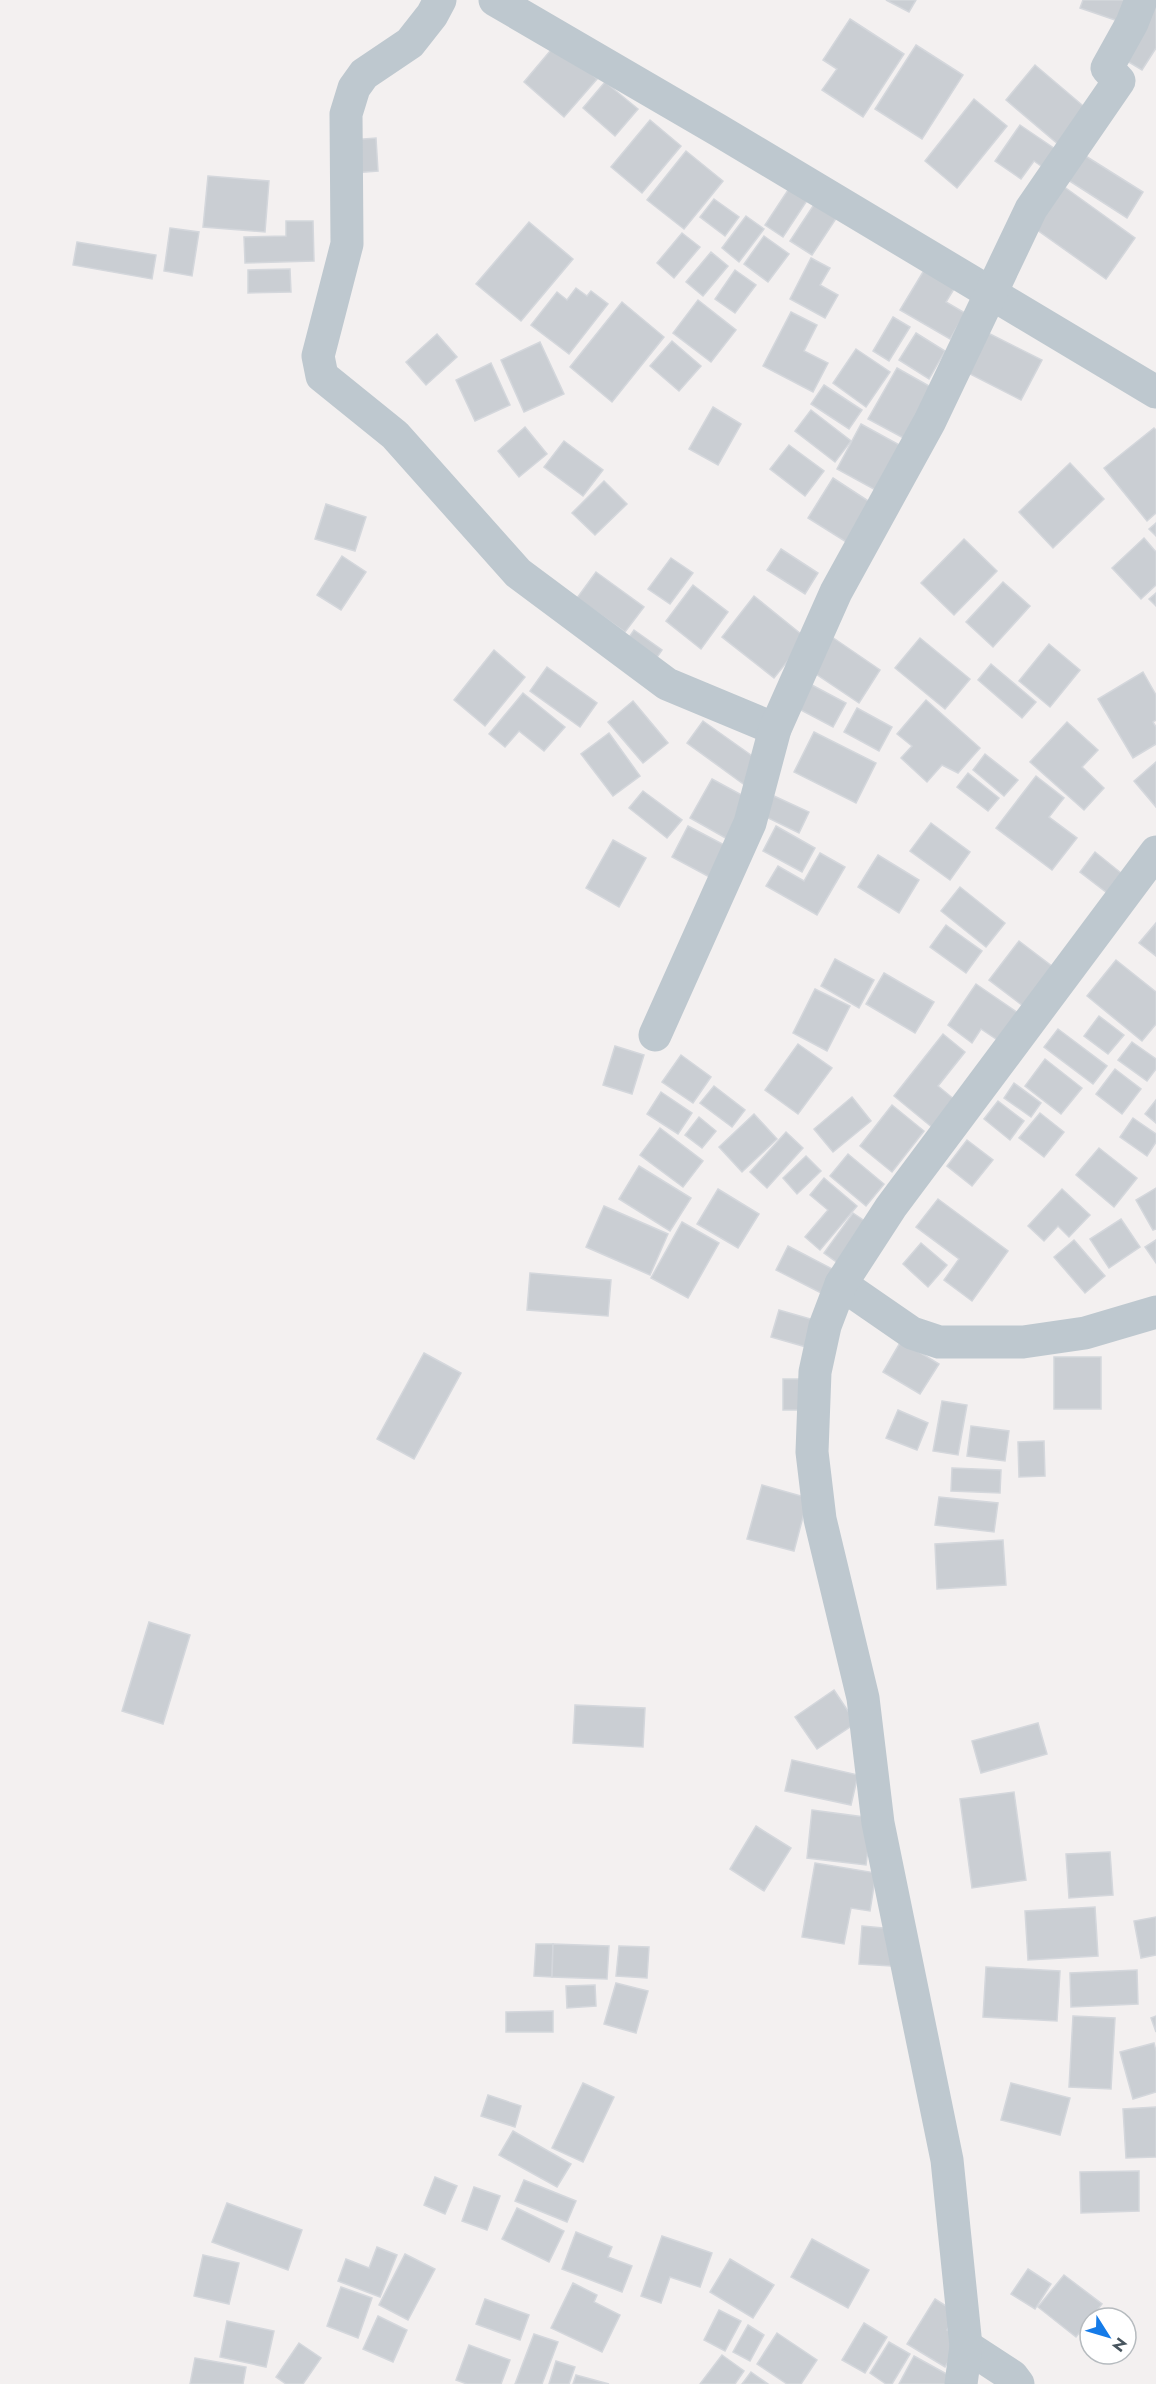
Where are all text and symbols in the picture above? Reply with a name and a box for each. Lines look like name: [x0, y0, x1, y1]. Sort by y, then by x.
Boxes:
north arrow: [1078, 2306, 1138, 2366]
text: N: [1107, 2333, 1133, 2357]

